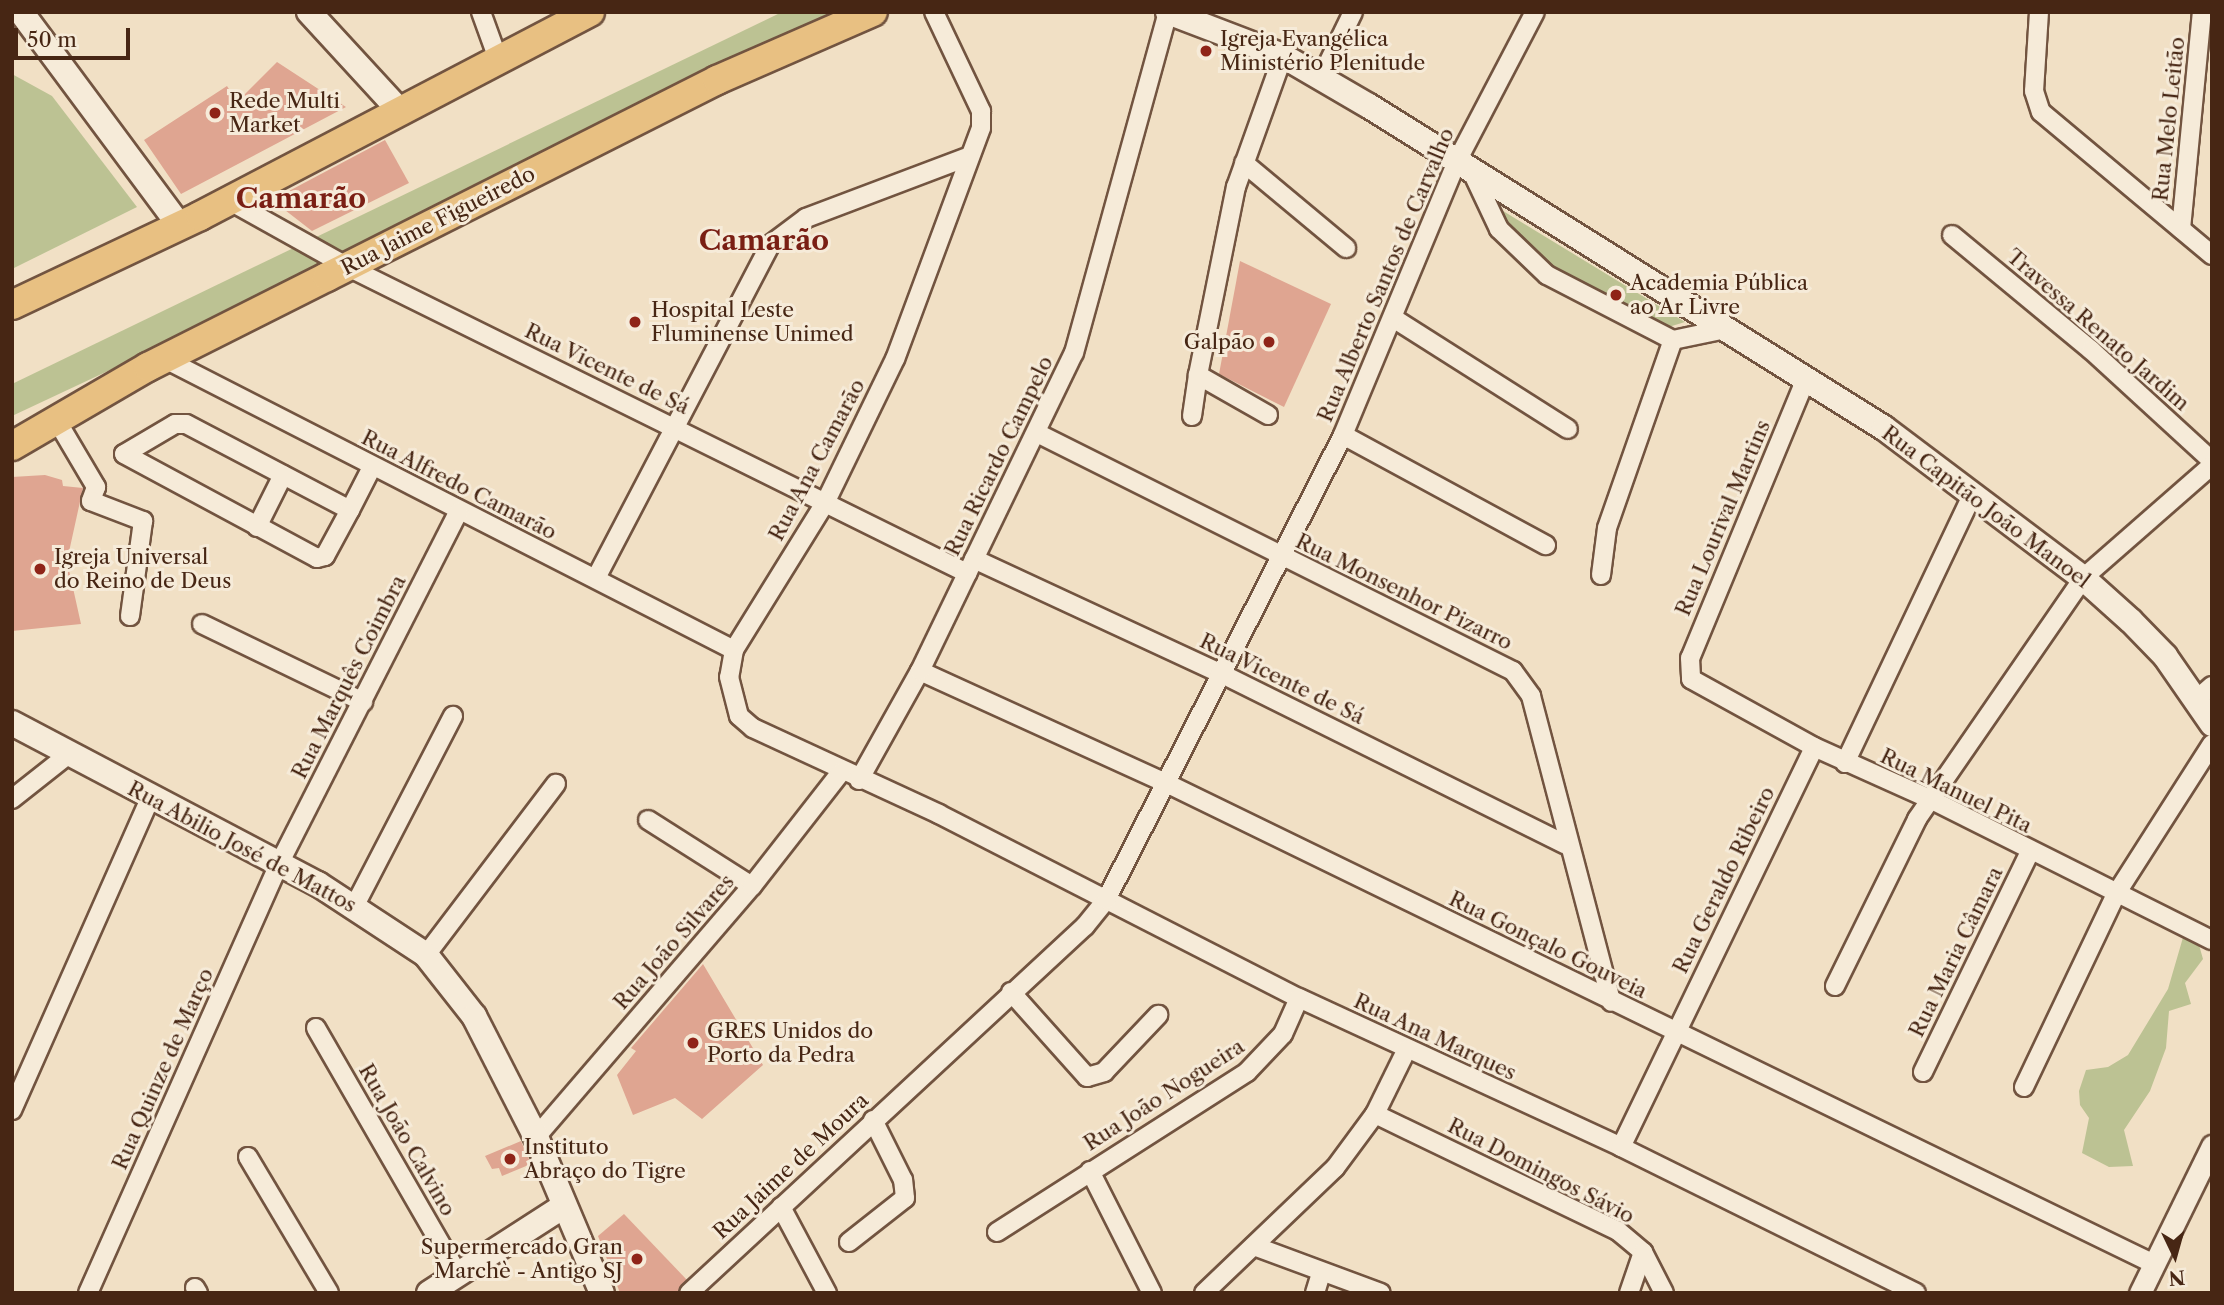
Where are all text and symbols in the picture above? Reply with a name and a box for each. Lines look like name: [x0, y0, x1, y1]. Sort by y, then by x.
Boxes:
scale bar: [18, 14, 133, 58]
place label: Igreja Evangélica Ministério Plenitude: [1220, 26, 1425, 76]
text: 50 m: [27, 27, 77, 52]
street label: Rua Melo Leitão: [2148, 35, 2190, 203]
marker: Igreja Evangélica Ministério Plenitude: [1198, 43, 1214, 59]
place label: Rede Multi Market: [229, 88, 340, 138]
marker: Rede Multi Market: [207, 105, 223, 121]
street label: Rua Alberto Santos de Carvalho: [1312, 124, 1460, 426]
street label: Rua Jaime Figueiredo: [337, 161, 539, 281]
district label: Camarão: [236, 181, 366, 215]
district label: Camarão: [699, 223, 829, 257]
street label: Travessa Renato Jardim: [2001, 244, 2195, 416]
place label: Academia Pública ao Ar Livre: [1630, 270, 1808, 320]
marker: Academia Pública ao Ar Livre: [1608, 287, 1624, 303]
place label: Hospital Leste Fluminense Unimed: [651, 297, 854, 347]
marker: Hospital Leste Fluminense Unimed: [625, 312, 645, 332]
street label: Rua Vicente de Sá: [520, 318, 694, 420]
place label: Galpão: [1184, 329, 1255, 355]
marker: Galpão: [1261, 334, 1277, 350]
street label: Rua Ricardo Campelo: [940, 352, 1058, 560]
street label: Rua Ana Camarão: [763, 374, 871, 546]
street label: Rua Lourival Martins: [1670, 416, 1776, 620]
street label: Rua Capitão João Manoel: [1877, 420, 2095, 594]
street label: Rua Alfredo Camarão: [357, 425, 561, 545]
street label: Rua Monsenhor Pizarro: [1291, 528, 1517, 656]
place label: Igreja Universal do Reino de Deus: [54, 544, 231, 594]
marker: Igreja Universal do Reino de Deus: [32, 561, 48, 577]
street label: Rua Marquês Coimbra: [287, 571, 411, 783]
street label: Rua Vicente de Sá: [1195, 628, 1369, 730]
street label: Rua Manuel Pita: [1876, 743, 2036, 839]
street label: Rua Abilio José de Mattos: [123, 776, 361, 918]
street label: Rua Geraldo Ribeiro: [1668, 782, 1780, 978]
street label: Rua Maria Câmara: [1904, 863, 2008, 1041]
street label: Rua João Silvares: [608, 869, 740, 1015]
street label: Rua Gonçalo Gouveia: [1445, 886, 1651, 1004]
street label: Rua Quinze de Março: [107, 964, 219, 1174]
street label: Rua Ana Marques: [1349, 988, 1521, 1086]
place label: GRES Unidos do Porto da Pedra: [707, 1018, 873, 1068]
street label: Rua João Nogueira: [1079, 1034, 1249, 1156]
marker: GRES Unidos do Porto da Pedra: [685, 1035, 701, 1051]
street label: Rua João Calvino: [353, 1059, 461, 1221]
street label: Rua Jaime de Moura: [708, 1088, 874, 1244]
street label: Rua Domingos Sávio: [1443, 1113, 1639, 1229]
place label: Instituto Abraço do Tigre: [524, 1134, 686, 1184]
marker: Instituto Abraço do Tigre: [502, 1151, 518, 1167]
north arrow: [2140, 1221, 2210, 1291]
place label: Supermercado Gran Marchè - Antigo SJ: [421, 1234, 623, 1284]
marker: Supermercado Gran Marchè - Antigo SJ: [629, 1251, 645, 1267]
text: N: [2168, 1265, 2186, 1290]

